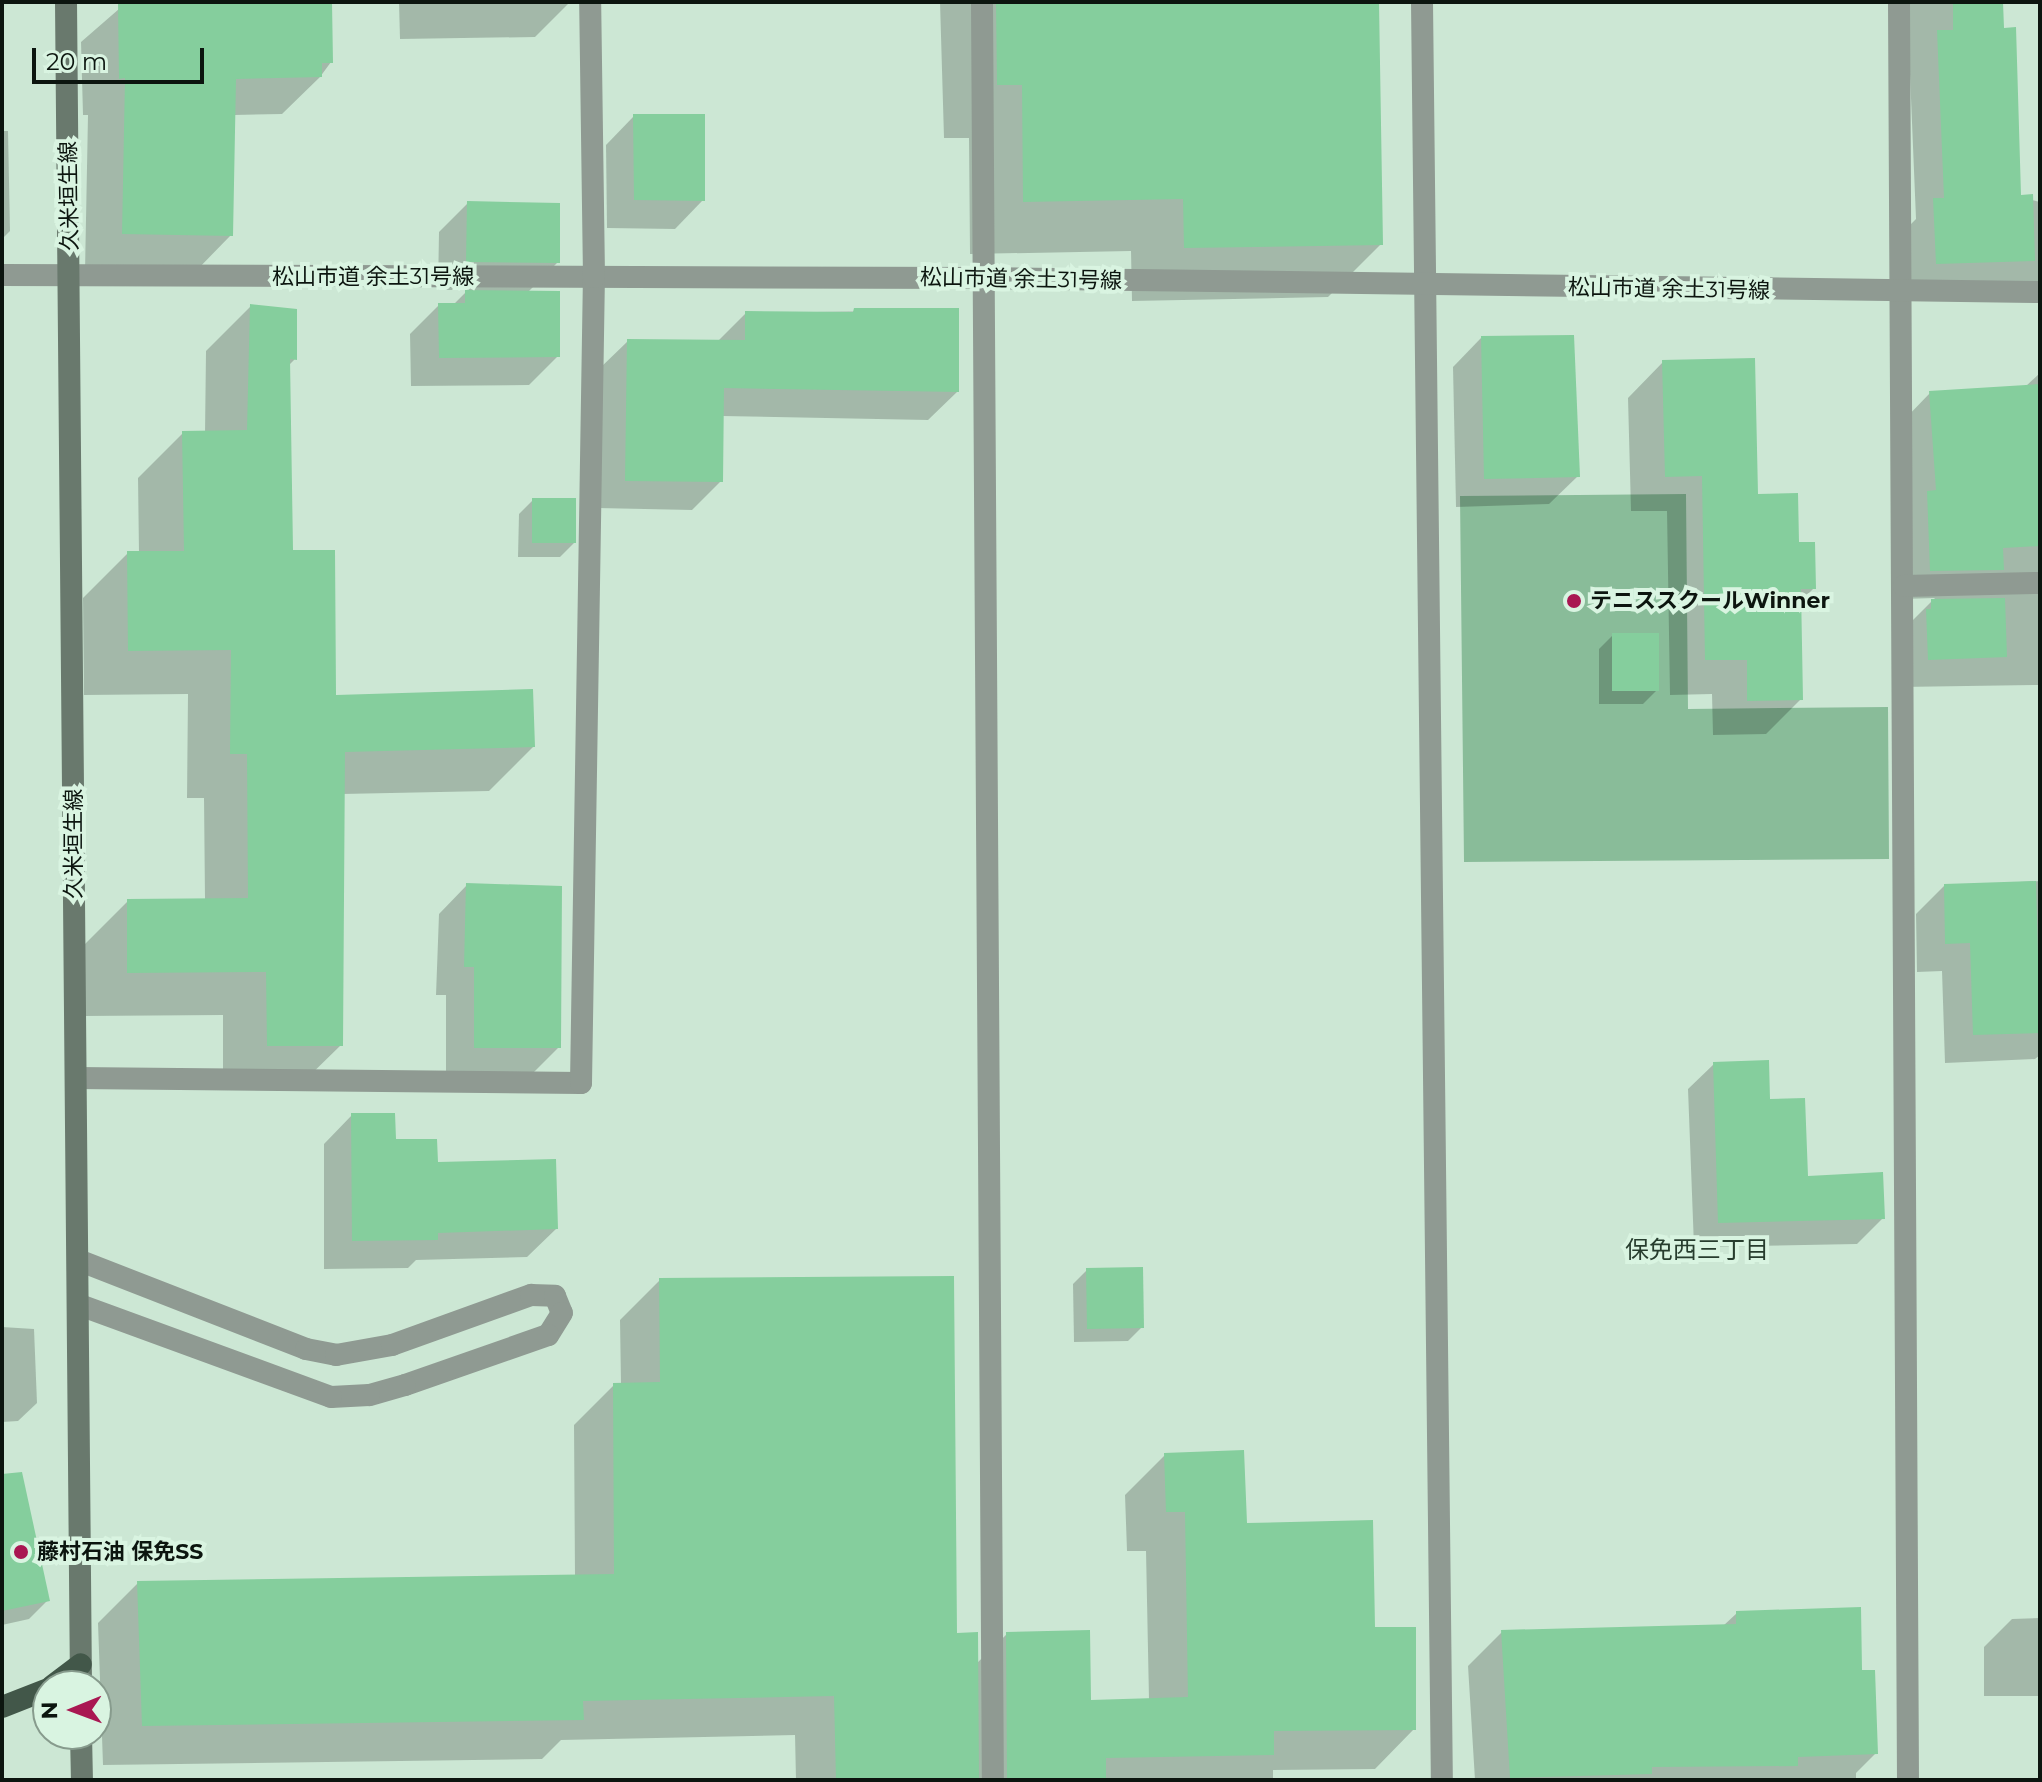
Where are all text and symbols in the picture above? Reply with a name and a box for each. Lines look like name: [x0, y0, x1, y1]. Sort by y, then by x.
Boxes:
scale bar: [36, 32, 208, 82]
text: 20 m: [46, 47, 107, 76]
street label: 久米垣生線: [55, 141, 83, 251]
street label: 松山市道 余土31号線: [272, 264, 474, 290]
street label: 松山市道 余土31号線: [920, 264, 1122, 294]
street label: 松山市道 余土31号線: [1568, 274, 1770, 304]
place label: テニススクールWinner: [1590, 588, 1830, 614]
marker: テニススクールWinner: [1565, 592, 1583, 610]
street label: 久米垣生線: [61, 789, 87, 899]
district label: 保免西三丁目: [1625, 1236, 1769, 1264]
place label: 藤村石油 保免SS: [37, 1539, 203, 1565]
marker: 藤村石油 保免SS: [12, 1543, 30, 1561]
north arrow: [32, 1670, 112, 1750]
text: N: [36, 1701, 63, 1720]

